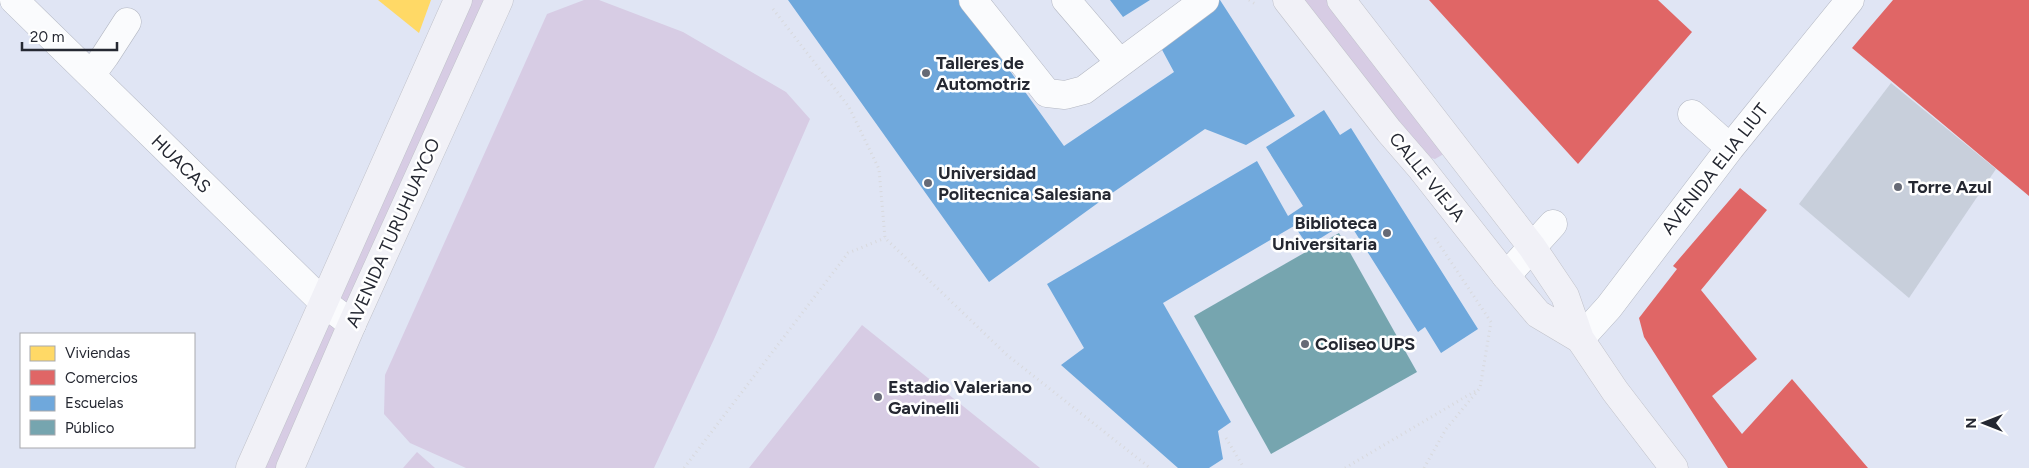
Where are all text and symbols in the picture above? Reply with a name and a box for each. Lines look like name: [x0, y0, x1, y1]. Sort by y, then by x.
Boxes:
scale bar: [22, 20, 118, 52]
text: 20 m: [30, 28, 64, 46]
place label: Talleres de Automotriz: [936, 52, 1031, 95]
marker: Talleres de Automotriz: [920, 67, 932, 79]
street label: AVENIDA ELIA LIUT: [1657, 99, 1773, 239]
street label: CALLE VIEJA: [1384, 128, 1470, 226]
street label: HUACAS: [147, 130, 215, 198]
street label: AVENIDA TURUHUAYCO: [341, 135, 445, 331]
place label: Universidad Politecnica Salesiana: [938, 162, 1111, 205]
place label: Torre Azul: [1908, 176, 1992, 198]
marker: Universidad Politecnica Salesiana: [922, 177, 934, 189]
marker: Torre Azul: [1892, 181, 1904, 193]
place label: Biblioteca Universitaria: [1272, 212, 1377, 255]
marker: Biblioteca Universitaria: [1381, 227, 1393, 239]
legend: [20, 333, 195, 448]
place label: Coliseo UPS: [1315, 333, 1415, 355]
marker: Coliseo UPS: [1299, 338, 1311, 350]
text: Viviendas: [65, 344, 130, 362]
text: Comercios: [65, 369, 138, 387]
place label: Estadio Valeriano Gavinelli: [888, 376, 1032, 419]
marker: Estadio Valeriano Gavinelli: [872, 391, 884, 403]
text: Escuelas: [65, 394, 124, 412]
north arrow: [1959, 398, 2009, 448]
text: N: [1963, 418, 1980, 428]
text: Público: [65, 419, 115, 437]

